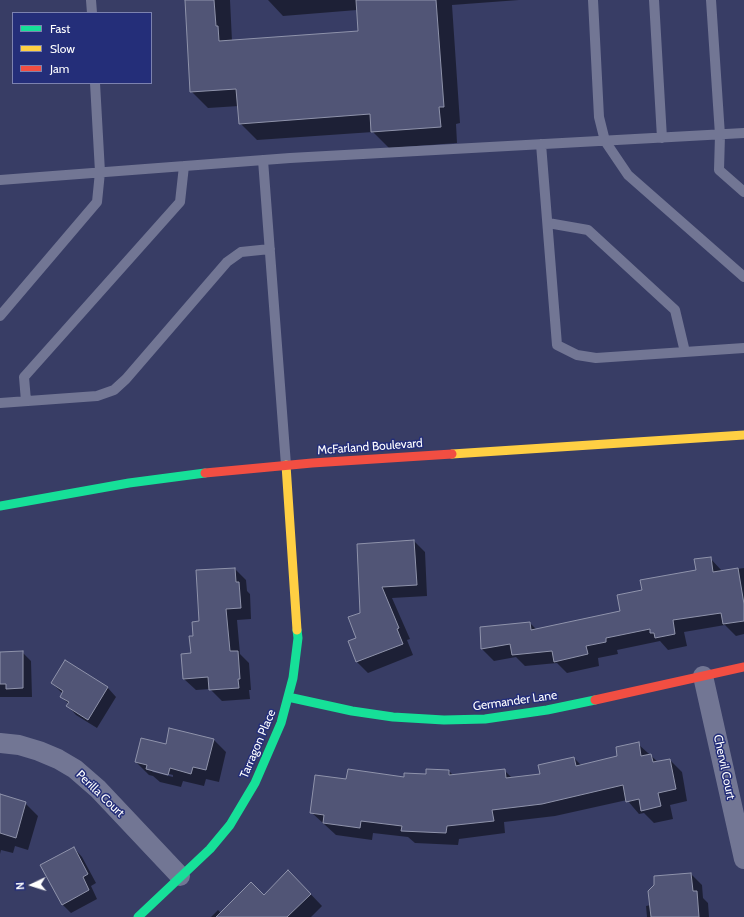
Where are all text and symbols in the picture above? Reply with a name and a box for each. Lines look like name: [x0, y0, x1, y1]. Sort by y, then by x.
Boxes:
legend: [12, 12, 152, 84]
text: Fast: [50, 21, 70, 36]
text: Slow: [50, 41, 75, 56]
text: Jam: [50, 61, 69, 76]
street label: McFarland Boulevard: [317, 436, 423, 458]
street label: Germander Lane: [472, 688, 558, 714]
street label: Tarragon Place: [237, 707, 279, 781]
street label: Chervil Court: [710, 733, 738, 801]
street label: Perilla Court: [73, 768, 127, 820]
north arrow: [12, 865, 52, 905]
text: N: [13, 881, 27, 890]

